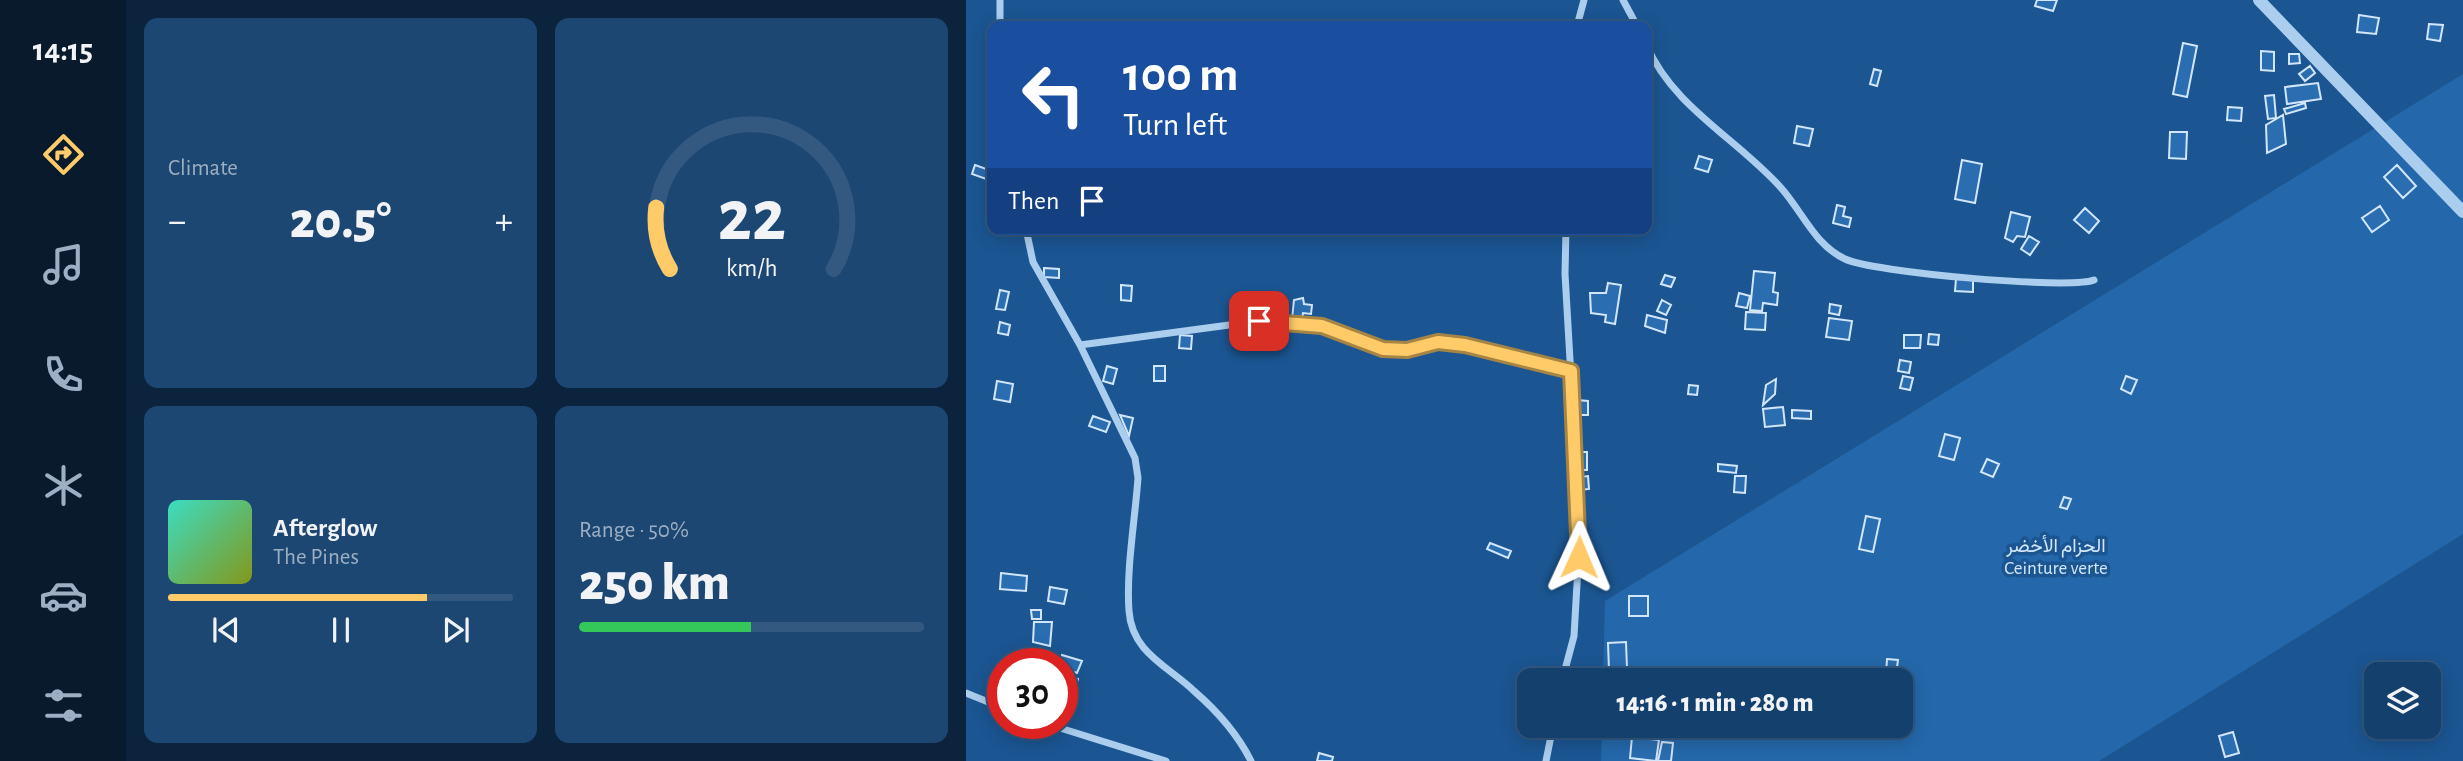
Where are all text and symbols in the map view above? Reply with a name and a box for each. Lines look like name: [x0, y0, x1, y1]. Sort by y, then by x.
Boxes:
text: 14:15: [33, 34, 93, 66]
icon: left: [1008, 49, 1099, 140]
text: 100 m: [1123, 51, 1239, 100]
text: Turn left: [1123, 109, 1227, 141]
icon: directions: [39, 130, 88, 179]
text: Climate: [168, 157, 238, 180]
text: 22: [717, 181, 786, 254]
icon: arrive: [1073, 182, 1111, 220]
text: Then: [1008, 188, 1059, 214]
text: 20.5°: [290, 195, 391, 247]
text: −: [168, 203, 186, 241]
text: +: [495, 203, 513, 241]
icon: music: [39, 240, 88, 289]
text: km/h: [726, 256, 777, 281]
pin: [1229, 291, 1289, 351]
icon: arrive: [1240, 302, 1278, 340]
icon: phone: [39, 350, 88, 399]
icon: climate: [39, 461, 88, 510]
text: Afterglow: [273, 515, 377, 541]
text: Range · 50%: [579, 519, 689, 542]
position arrow: [1542, 520, 1616, 594]
park label: الحزام الأخضر Ceinture verte: [2004, 535, 2108, 578]
text: The Pines: [273, 546, 359, 569]
text: 250 km: [579, 557, 730, 609]
icon: car: [39, 571, 88, 620]
icon: previous: [207, 611, 245, 649]
icon: pause: [322, 611, 360, 649]
icon: next: [437, 611, 475, 649]
speed limit sign: 30: [987, 648, 1078, 739]
map controls: [2364, 662, 2441, 739]
button: layers: [2364, 662, 2441, 739]
icon: filters: [39, 681, 88, 730]
text: 14:16 · 1 min · 280 m: [1616, 690, 1814, 716]

